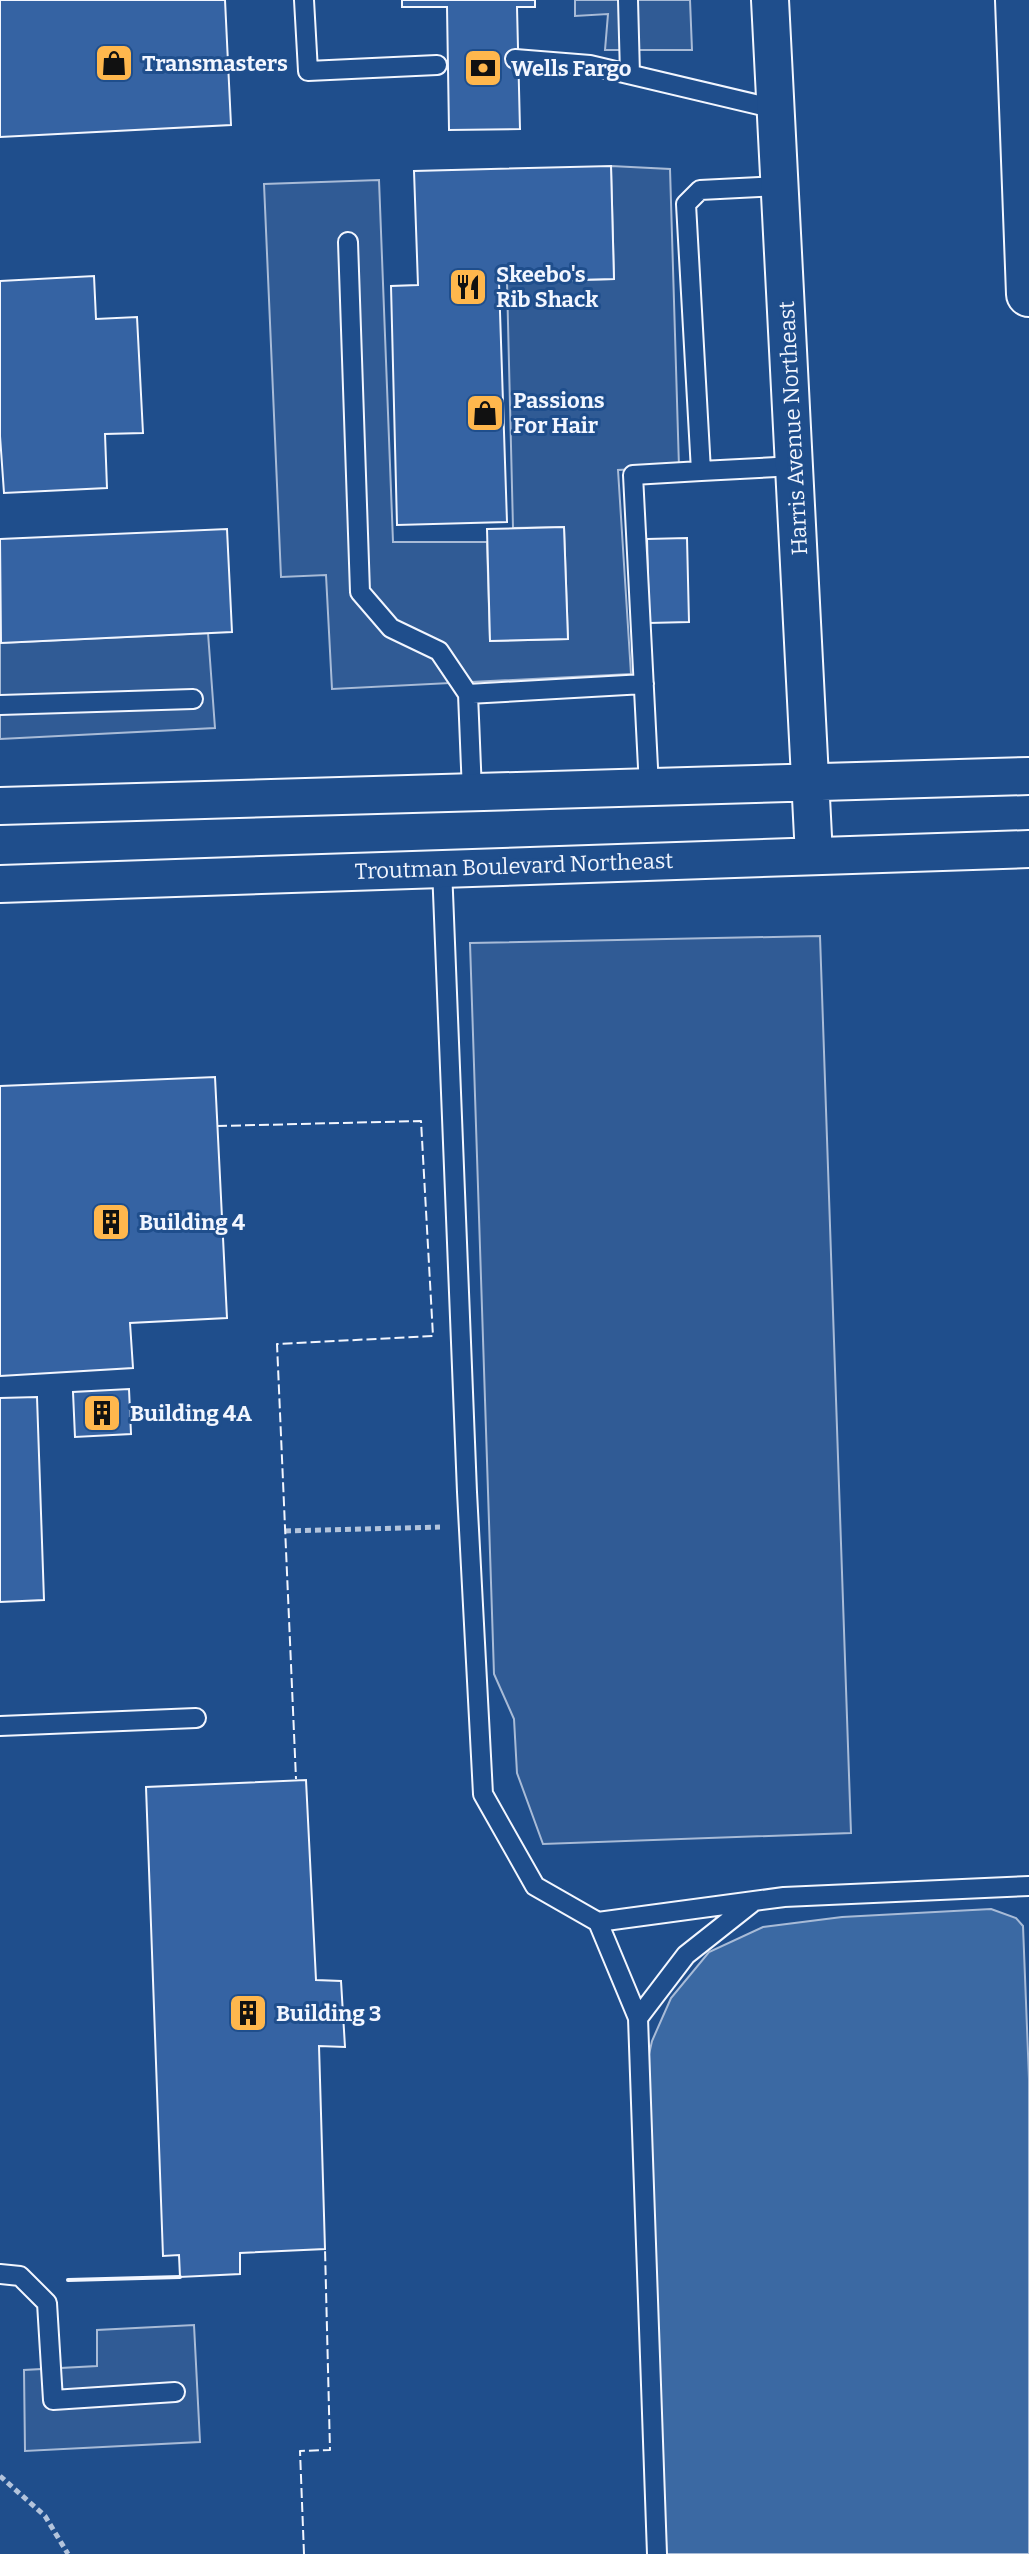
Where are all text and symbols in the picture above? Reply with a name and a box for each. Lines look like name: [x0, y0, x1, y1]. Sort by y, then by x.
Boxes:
shop icon: Transmasters: [93, 42, 135, 84]
bank icon: Wells Fargo: [462, 47, 504, 89]
place label: Transmasters: [142, 50, 288, 77]
place label: Wells Fargo: [511, 55, 632, 82]
place label: Skeebo's Rib Shack: [496, 261, 598, 313]
restaurant icon: Skeebo's Rib Shack: [447, 266, 489, 308]
street label: Harris Avenue Northeast: [773, 300, 813, 556]
place label: Passions For Hair: [513, 387, 605, 439]
shop icon: Passions For Hair: [464, 392, 506, 434]
street label: Troutman Boulevard Northeast: [354, 847, 674, 885]
building icon: Building 4: [90, 1201, 132, 1243]
place label: Building 4: [139, 1209, 246, 1236]
building icon: Building 4A: [81, 1392, 123, 1434]
place label: Building 4A: [130, 1400, 252, 1427]
building icon: Building 3: [227, 1992, 269, 2034]
place label: Building 3: [276, 2000, 381, 2027]

